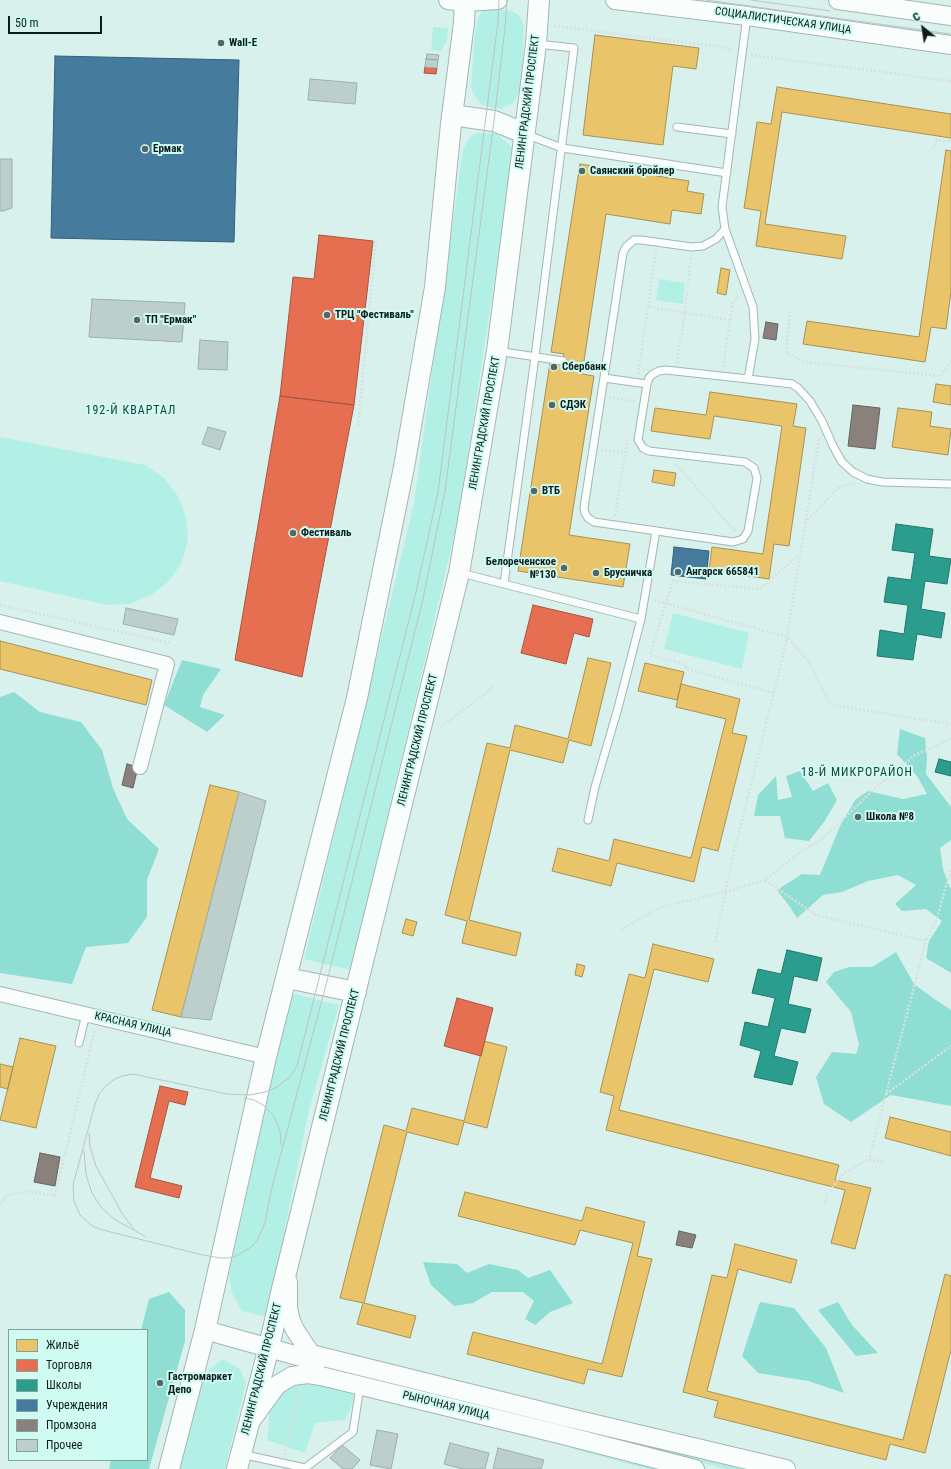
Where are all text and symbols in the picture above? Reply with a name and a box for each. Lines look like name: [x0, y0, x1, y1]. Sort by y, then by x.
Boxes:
street label: СОЦИАЛИСТИЧЕСКАЯ УЛИЦА: [714, 5, 852, 37]
scale bar: [10, 8, 104, 34]
north arrow: [903, 8, 943, 48]
text: С: [911, 10, 923, 24]
text: 50 m: [15, 16, 39, 30]
street label: ЛЕНИНГРАДСКИЙ ПРОСПЕКТ: [513, 34, 543, 170]
place label: Wall-E: [229, 36, 257, 50]
marker: Wall-E: [216, 38, 226, 48]
place label: Ермак: [153, 142, 182, 156]
marker: Ермак: [140, 144, 150, 154]
place label: Саянский бройлер: [590, 164, 675, 178]
marker: Саянский бройлер: [577, 166, 587, 176]
place label: ТРЦ "Фестиваль": [335, 308, 414, 322]
marker: ТРЦ "Фестиваль": [322, 310, 332, 320]
place label: ТП "Ермак": [145, 313, 196, 327]
marker: ТП "Ермак": [132, 315, 142, 325]
street label: ЛЕНИНГРАДСКИЙ ПРОСПЕКТ: [467, 355, 503, 491]
place label: Сбербанк: [562, 360, 606, 374]
marker: Сбербанк: [549, 362, 559, 372]
place label: СДЭК: [560, 398, 586, 412]
marker: СДЭК: [547, 400, 557, 410]
district label: 192-Й КВАРТАЛ: [86, 404, 176, 418]
place label: ВТБ: [542, 484, 560, 498]
marker: ВТБ: [529, 486, 539, 496]
place label: Фестиваль: [301, 526, 351, 540]
marker: Фестиваль: [288, 528, 298, 538]
place label: Белореченское №130: [486, 555, 556, 581]
marker: Белореченское №130: [559, 563, 569, 573]
place label: Ангарск 665841: [686, 565, 759, 579]
place label: Брусничка: [604, 566, 652, 580]
marker: Ангарск 665841: [673, 567, 683, 577]
marker: Брусничка: [591, 568, 601, 578]
street label: ЛЕНИНГРАДСКИЙ ПРОСПЕКТ: [395, 673, 441, 807]
district label: 18-Й МИКРОРАЙОН: [801, 766, 913, 780]
place label: Школа №8: [866, 810, 914, 824]
marker: Школа №8: [853, 812, 863, 822]
street label: ЛЕНИНГРАДСКИЙ ПРОСПЕКТ: [317, 988, 363, 1122]
street label: КРАСНАЯ УЛИЦА: [93, 1010, 173, 1040]
street label: ЛЕНИНГРАДСКИЙ ПРОСПЕКТ: [239, 1302, 285, 1436]
legend: [8, 1329, 148, 1461]
text: Жильё: [46, 1338, 79, 1352]
text: Торговля: [46, 1358, 92, 1372]
place label: Гастромаркет Депо: [168, 1370, 232, 1396]
text: Школы: [46, 1378, 82, 1392]
marker: Гастромаркет Депо: [155, 1378, 165, 1388]
street label: РЫНОЧНАЯ УЛИЦА: [401, 1389, 491, 1423]
text: Учреждения: [46, 1398, 108, 1412]
text: Промзона: [46, 1418, 96, 1432]
text: Прочее: [46, 1438, 82, 1452]

